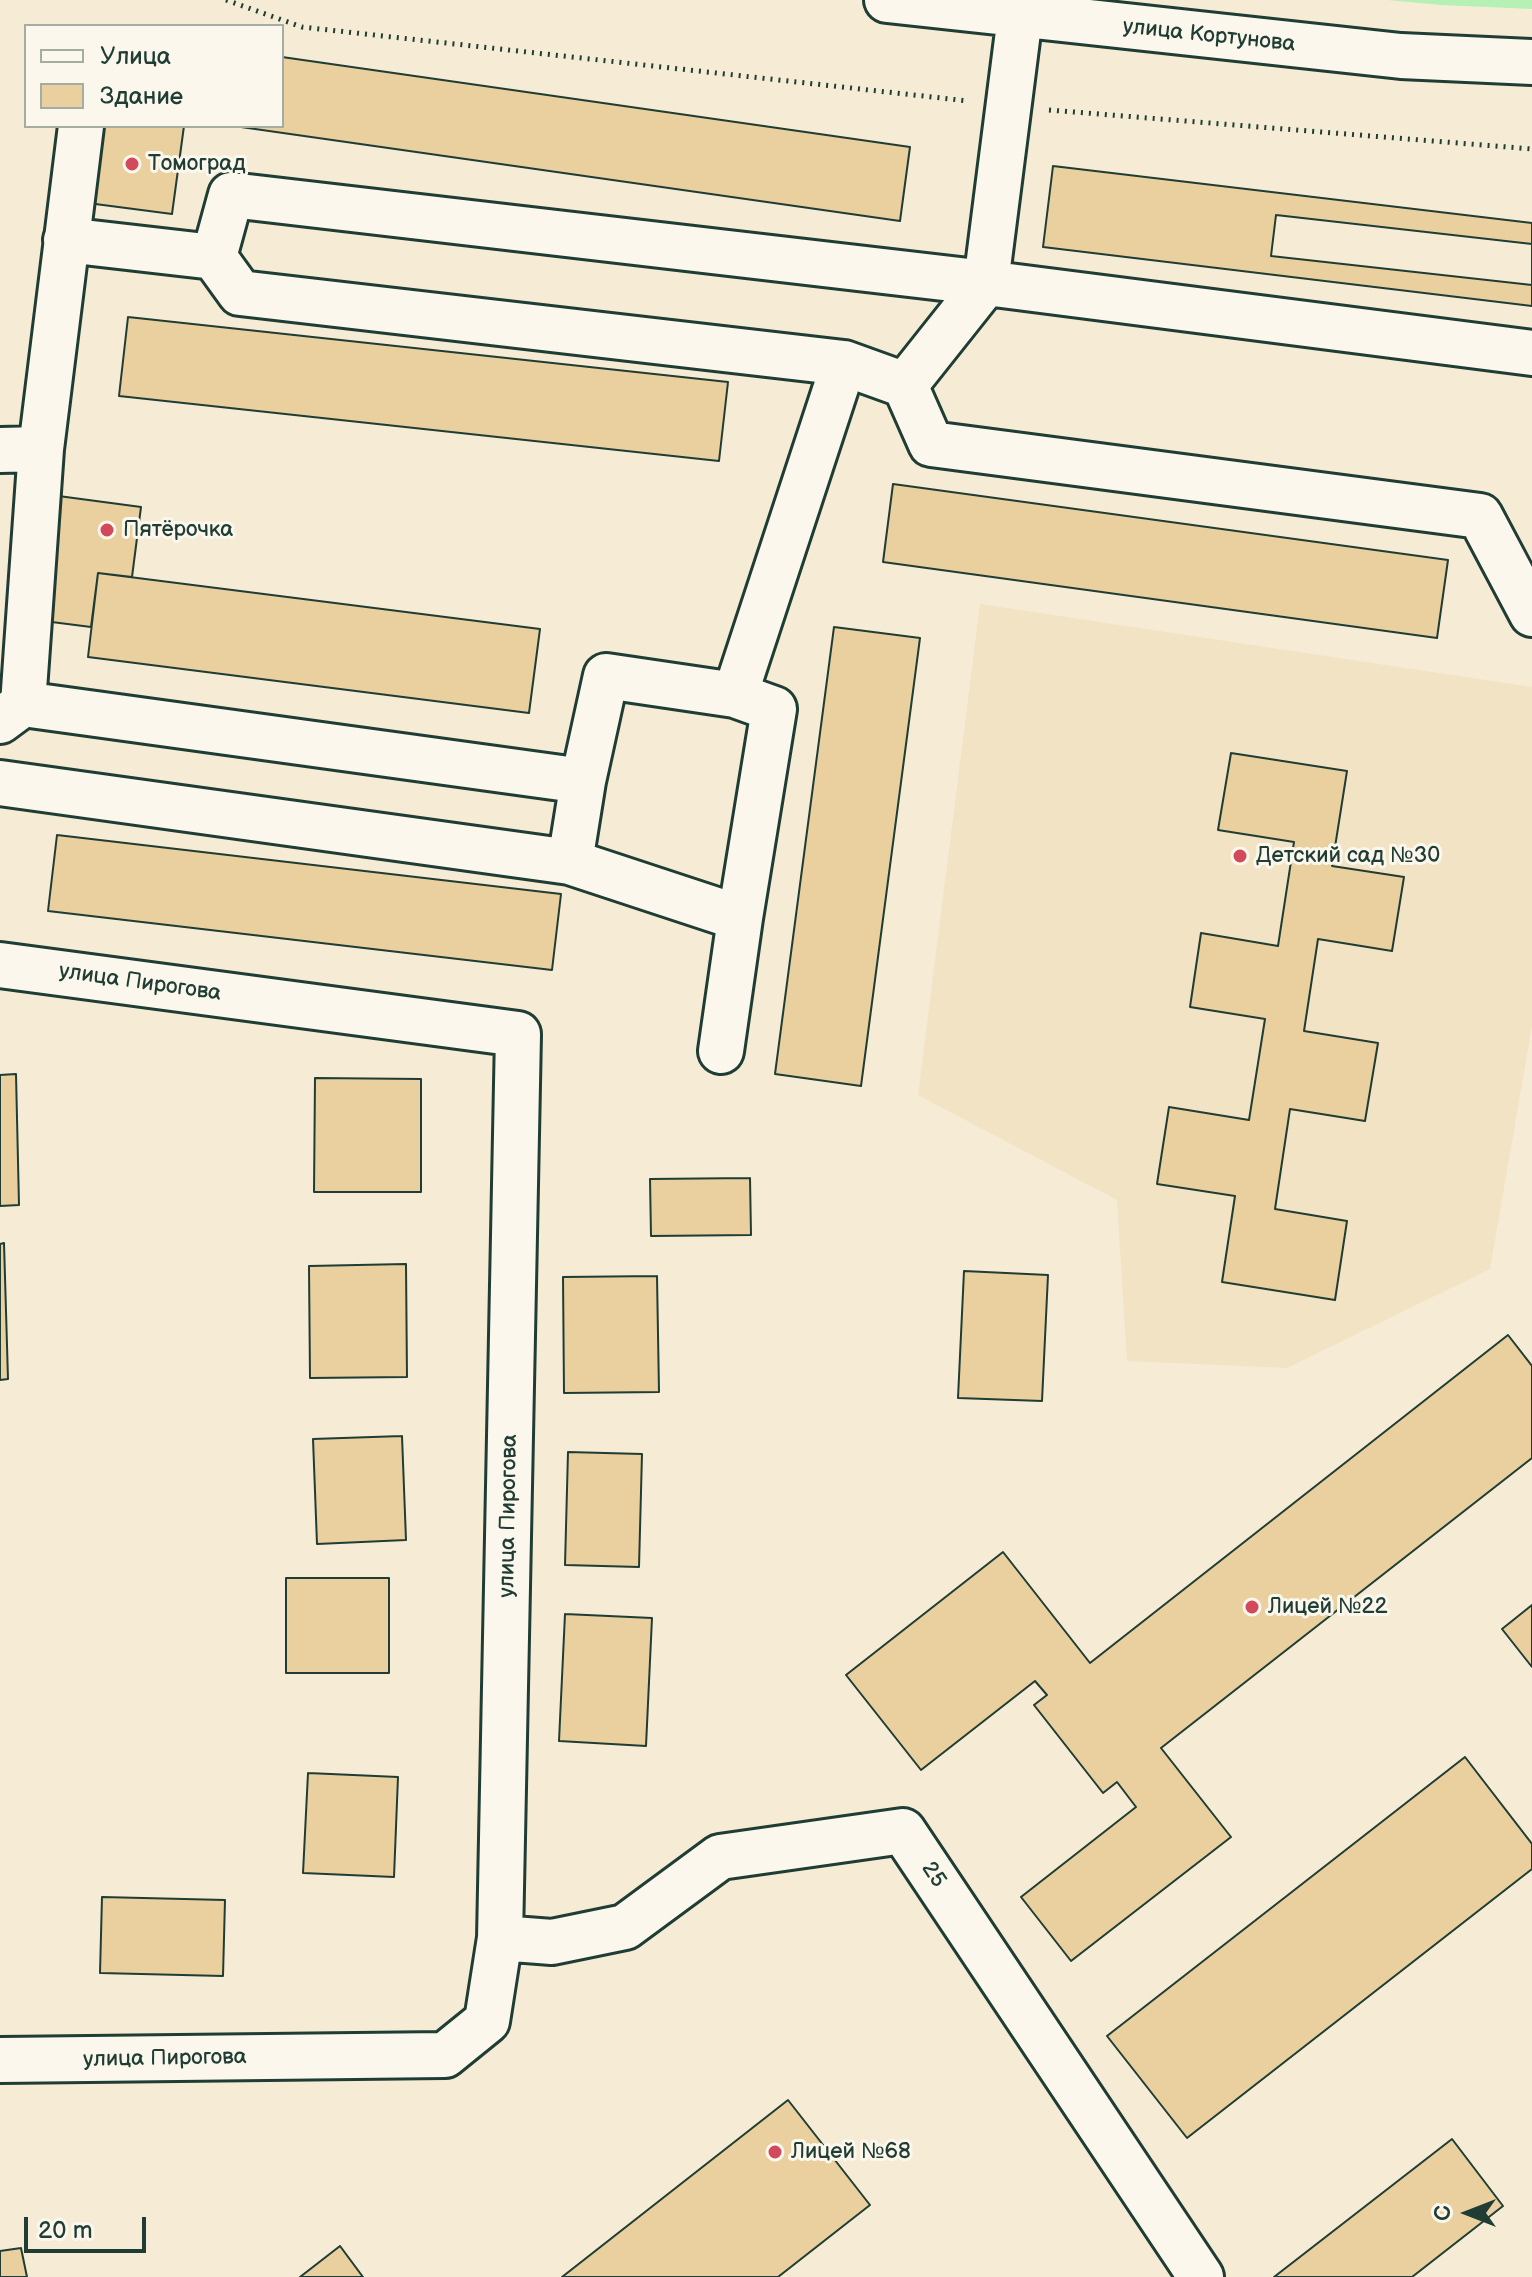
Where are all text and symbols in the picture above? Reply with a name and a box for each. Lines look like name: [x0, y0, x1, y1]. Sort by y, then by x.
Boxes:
street label: улица Кортунова: [1121, 14, 1297, 58]
legend: [24, 24, 284, 128]
text: Улица: [100, 42, 171, 71]
text: Здание: [100, 82, 183, 111]
place label: Томоград: [148, 151, 246, 177]
marker: Томоград: [123, 155, 141, 173]
place label: Пятёрочка: [123, 517, 233, 543]
marker: Пятёрочка: [98, 521, 116, 539]
place label: Детский сад №30: [1256, 843, 1440, 869]
marker: Детский сад №30: [1231, 847, 1249, 865]
street label: улица Пирогова: [57, 959, 223, 1007]
street label: улица Пирогова: [494, 1434, 524, 1598]
place label: Лицей №22: [1268, 1594, 1388, 1620]
marker: Лицей №22: [1243, 1598, 1261, 1616]
street label: 25: [915, 1857, 951, 1893]
street label: улица Пирогова: [83, 2044, 247, 2074]
place label: Лицей №68: [791, 2139, 911, 2165]
marker: Лицей №68: [766, 2143, 784, 2161]
north arrow: [1428, 2173, 1508, 2253]
scale bar: [28, 2201, 150, 2251]
text: С: [1430, 2205, 1457, 2221]
text: 20 m: [38, 2216, 93, 2245]

